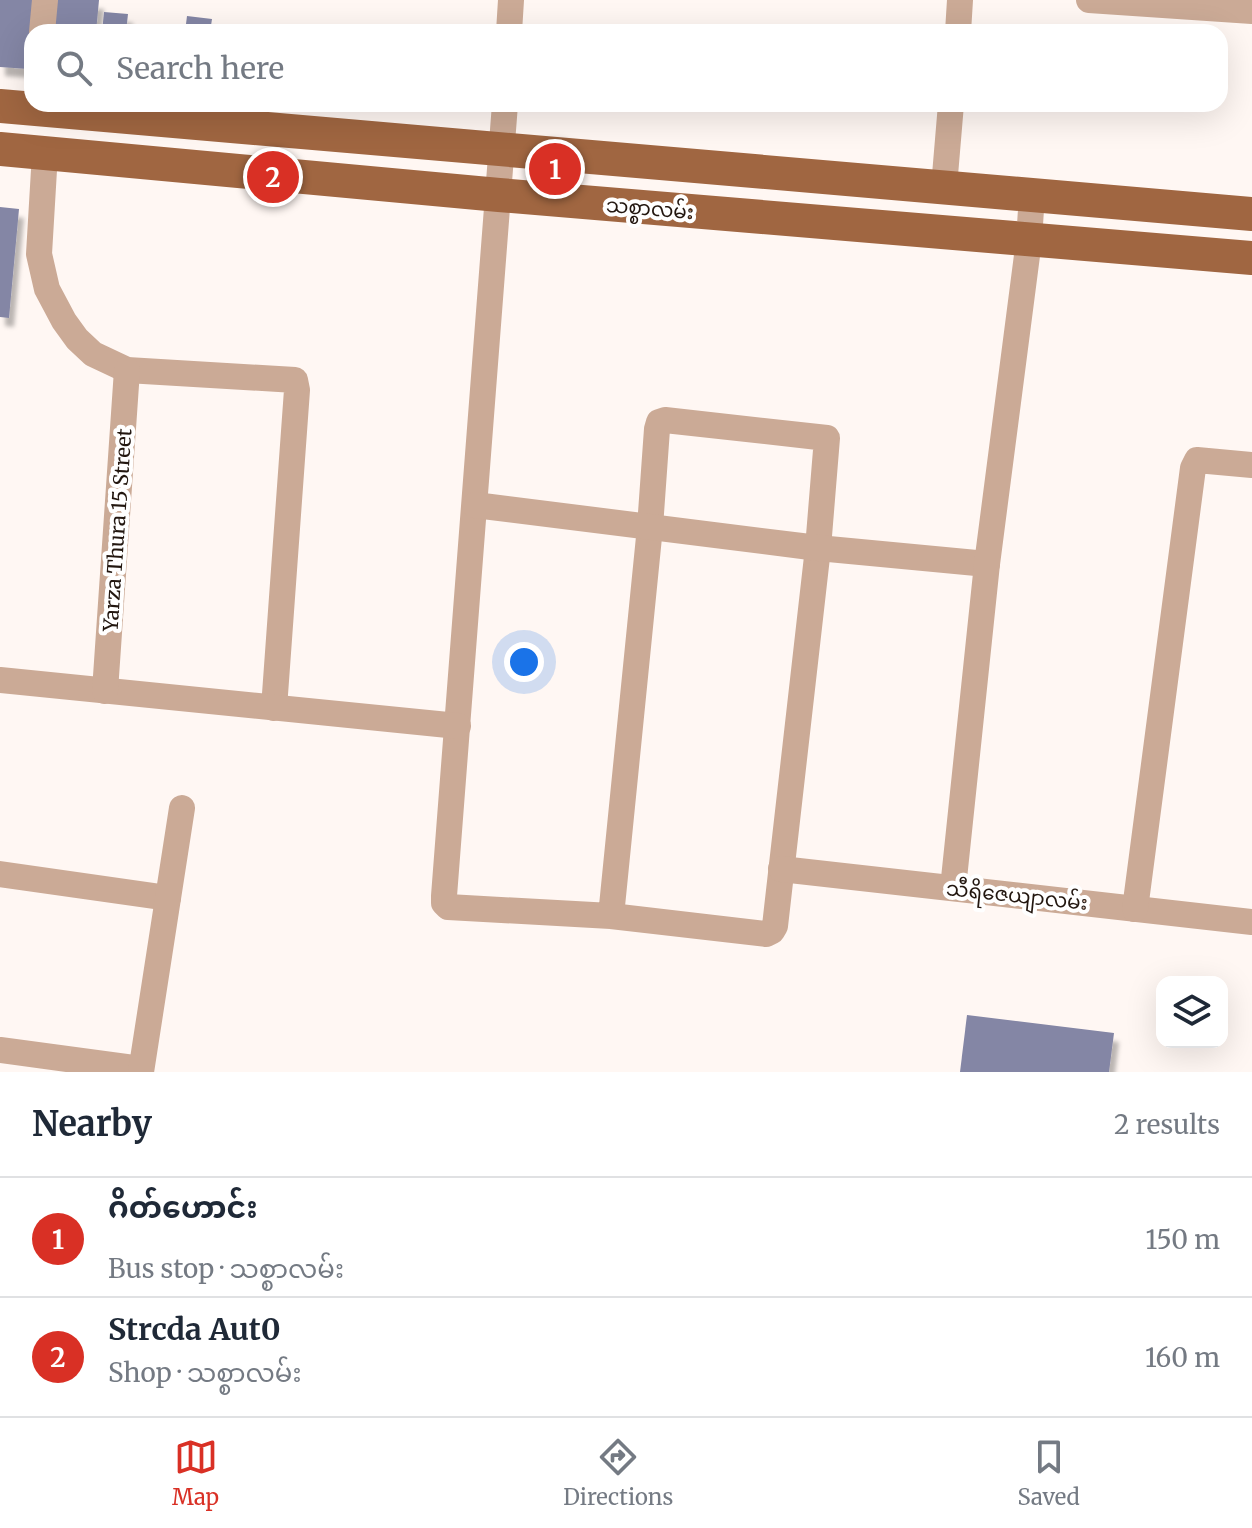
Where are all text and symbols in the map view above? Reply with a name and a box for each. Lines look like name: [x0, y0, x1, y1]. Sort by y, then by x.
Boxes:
search box: [24, 24, 1228, 112]
icon: search: [52, 46, 96, 90]
text: Search here: [116, 49, 284, 87]
pin: 1: [529, 139, 581, 199]
pin: 2: [247, 147, 299, 207]
street label: သစ္စာလမ်း: [605, 191, 695, 229]
street label: Yarza Thura 15 Street: [97, 427, 137, 633]
your location: [504, 642, 544, 682]
street label: သီရိဇေယျာလမ်း: [945, 874, 1089, 919]
map controls: [1156, 976, 1228, 1048]
button: layers: [1156, 976, 1228, 1048]
text: Nearby: [32, 1103, 152, 1145]
text: 2 results: [1114, 1108, 1220, 1141]
text: ဂိတ်ဟောင်း: [108, 1188, 258, 1226]
text: 1: [52, 1223, 64, 1256]
text: 150 m: [1146, 1223, 1220, 1256]
text: Bus stop · သစ္စာလမ်း: [108, 1252, 344, 1285]
text: Strcda Aut0: [108, 1310, 281, 1348]
text: 2: [50, 1341, 66, 1374]
text: 160 m: [1145, 1341, 1220, 1374]
text: Shop · သစ္စာလမ်း: [108, 1356, 301, 1389]
tab: Map: [172, 1435, 219, 1511]
tab: Directions: [563, 1435, 673, 1511]
tab: Saved: [1018, 1435, 1080, 1511]

